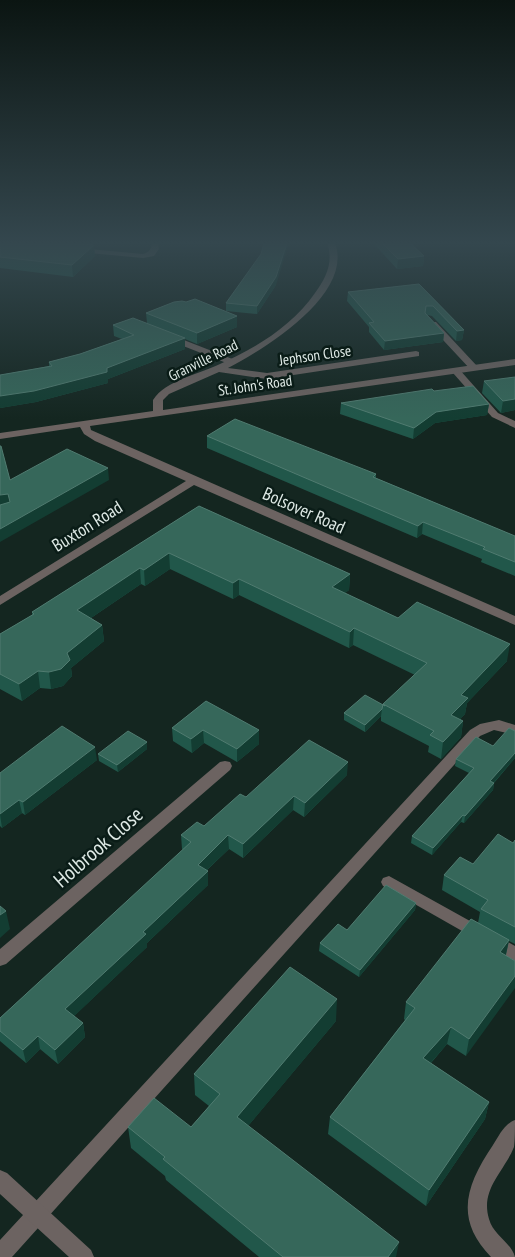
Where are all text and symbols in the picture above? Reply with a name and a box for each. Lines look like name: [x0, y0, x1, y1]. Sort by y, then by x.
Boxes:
street label: Granville Road: [165, 335, 241, 385]
street label: Jephson Close: [277, 341, 352, 370]
street label: St. John's Road: [217, 370, 293, 400]
street label: Bolsover Road: [259, 482, 349, 538]
street label: Buxton Road: [48, 495, 126, 557]
street label: Holbrook Close: [48, 801, 148, 893]

